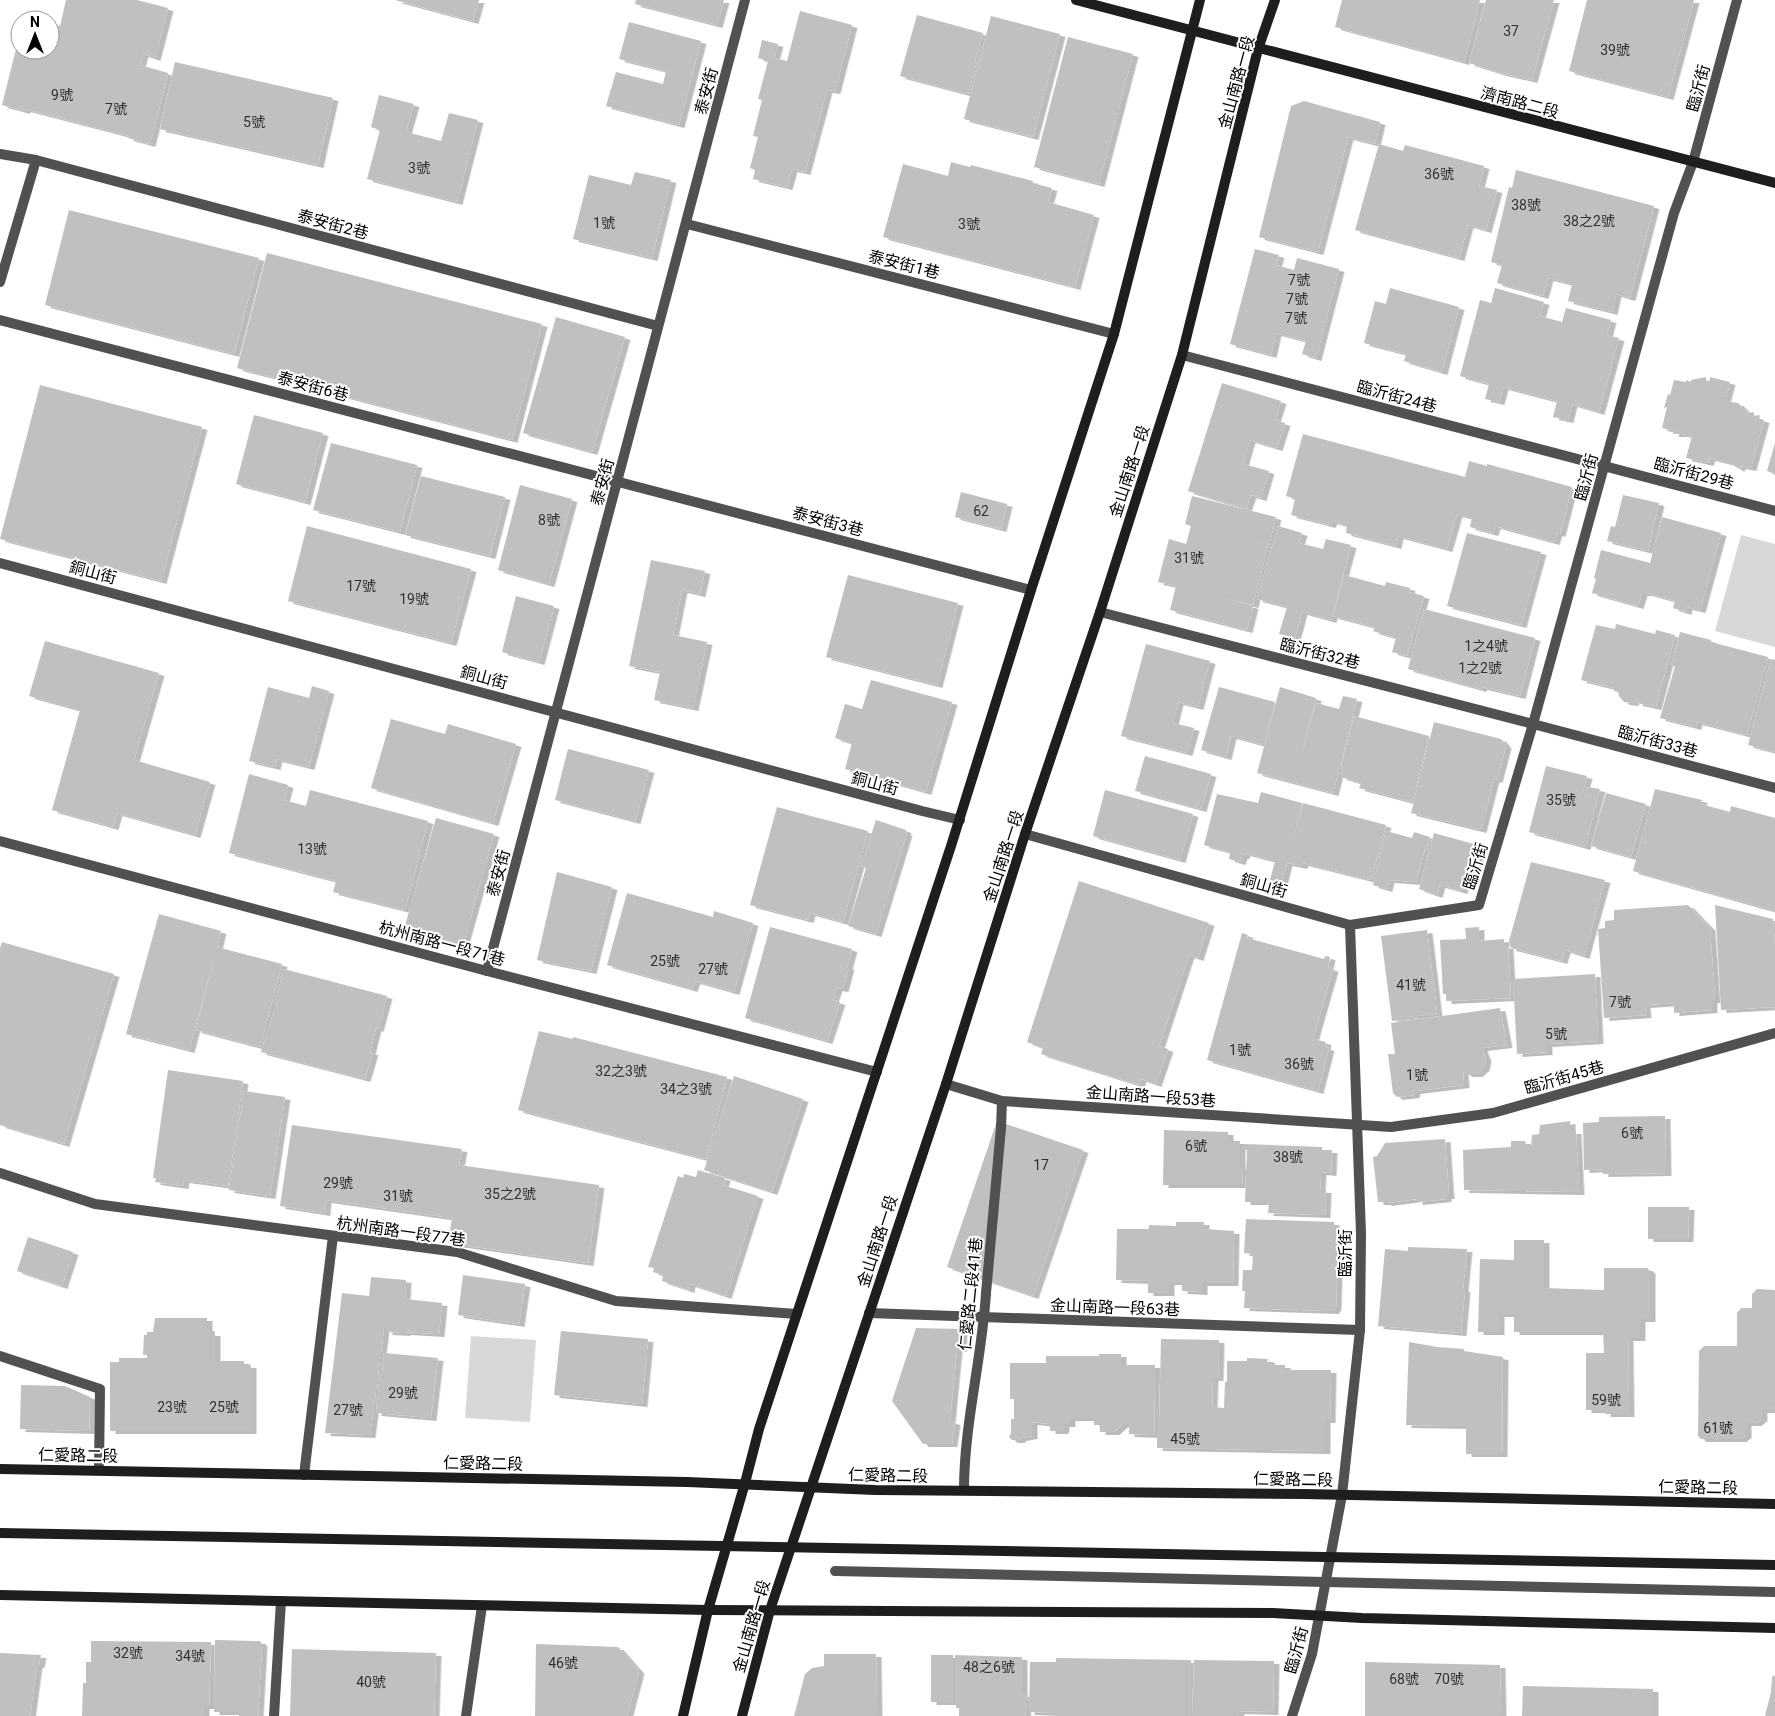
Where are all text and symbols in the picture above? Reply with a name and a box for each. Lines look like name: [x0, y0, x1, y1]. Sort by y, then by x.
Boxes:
north arrow: [10, 10, 60, 60]
text: N: [30, 14, 40, 30]
house number: 37: [1503, 23, 1519, 39]
street label: 金山南路一段: [1215, 33, 1258, 131]
house number: 39號: [1600, 42, 1630, 58]
street label: 臨沂街: [1683, 62, 1714, 114]
street label: 泰安街: [691, 65, 722, 117]
street label: 濟南路二段: [1479, 83, 1561, 122]
house number: 9號: [51, 87, 73, 103]
house number: 7號: [105, 101, 127, 117]
house number: 5號: [243, 114, 265, 130]
house number: 3號: [408, 160, 430, 176]
house number: 36號: [1424, 166, 1454, 182]
house number: 38號: [1511, 197, 1541, 213]
street label: 泰安街2巷: [295, 206, 371, 243]
house number: 38之2號: [1563, 213, 1615, 229]
house number: 1號: [593, 215, 615, 231]
house number: 3號: [958, 216, 980, 232]
street label: 泰安街1巷: [866, 246, 942, 283]
house number: 7號: [1288, 272, 1310, 288]
house number: 7號: [1286, 291, 1308, 307]
house number: 7號: [1285, 310, 1307, 326]
street label: 泰安街6巷: [275, 368, 351, 405]
street label: 臨沂街24巷: [1355, 377, 1439, 416]
street label: 金山南路一段: [1106, 423, 1153, 520]
street label: 臨沂街: [1571, 451, 1602, 503]
street label: 臨沂街29巷: [1652, 454, 1736, 493]
street label: 泰安街: [587, 456, 618, 508]
street label: 泰安街3巷: [790, 503, 866, 540]
house number: 62: [973, 503, 989, 519]
house number: 8號: [538, 512, 560, 528]
house number: 31號: [1174, 550, 1204, 566]
street label: 銅山街: [67, 557, 119, 588]
house number: 17號: [346, 578, 376, 594]
house number: 19號: [399, 591, 429, 607]
street label: 臨沂街32巷: [1278, 634, 1362, 673]
house number: 1之4號: [1464, 638, 1508, 654]
house number: 1之2號: [1458, 660, 1502, 676]
street label: 銅山街: [458, 662, 510, 693]
street label: 臨沂街33巷: [1616, 722, 1700, 761]
street label: 銅山街: [849, 768, 901, 799]
house number: 35號: [1546, 792, 1576, 808]
street label: 金山南路一段: [980, 808, 1027, 905]
street label: 臨沂街: [1459, 840, 1492, 892]
house number: 13號: [297, 841, 327, 857]
street label: 泰安街: [483, 847, 514, 899]
street label: 銅山街: [1238, 870, 1290, 901]
street label: 杭州南路一段71巷: [377, 917, 507, 969]
house number: 25號: [650, 953, 680, 969]
house number: 27號: [698, 961, 728, 977]
house number: 41號: [1396, 977, 1426, 993]
house number: 7號: [1609, 994, 1631, 1010]
house number: 5號: [1545, 1026, 1567, 1042]
house number: 1號: [1229, 1042, 1251, 1058]
house number: 36號: [1284, 1056, 1314, 1072]
street label: 臨沂街45巷: [1522, 1057, 1606, 1098]
house number: 32之3號: [595, 1063, 647, 1079]
house number: 1號: [1406, 1067, 1428, 1083]
house number: 34之3號: [660, 1081, 712, 1097]
street label: 金山南路一段53巷: [1085, 1082, 1216, 1111]
house number: 6號: [1621, 1125, 1643, 1141]
house number: 6號: [1185, 1138, 1207, 1154]
house number: 38號: [1273, 1149, 1303, 1165]
house number: 17: [1033, 1157, 1049, 1173]
house number: 29號: [323, 1175, 353, 1191]
house number: 35之2號: [484, 1186, 536, 1202]
house number: 31號: [383, 1188, 413, 1204]
street label: 金山南路一段: [854, 1193, 901, 1290]
street label: 杭州南路一段77巷: [335, 1213, 467, 1250]
street label: 臨沂街: [1336, 1229, 1355, 1277]
street label: 仁愛路二段41巷: [955, 1236, 986, 1352]
street label: 金山南路一段63巷: [1050, 1296, 1180, 1319]
house number: 29號: [388, 1385, 418, 1401]
house number: 59號: [1591, 1392, 1621, 1408]
house number: 23號: [157, 1399, 187, 1415]
house number: 25號: [209, 1399, 239, 1415]
house number: 27號: [333, 1402, 363, 1418]
house number: 61號: [1703, 1420, 1733, 1436]
house number: 45號: [1170, 1431, 1200, 1447]
street label: 仁愛路二段: [38, 1445, 118, 1466]
street label: 仁愛路二段: [443, 1453, 523, 1474]
street label: 仁愛路二段: [848, 1465, 928, 1486]
street label: 仁愛路二段: [1253, 1469, 1333, 1490]
street label: 仁愛路二段: [1658, 1477, 1738, 1498]
street label: 金山南路一段: [729, 1577, 774, 1675]
street label: 臨沂街: [1281, 1624, 1312, 1676]
house number: 32號: [113, 1645, 143, 1661]
house number: 34號: [175, 1648, 205, 1664]
house number: 46號: [548, 1655, 578, 1671]
house number: 48之6號: [963, 1659, 1015, 1675]
house number: 68號: [1389, 1671, 1419, 1687]
house number: 70號: [1434, 1671, 1464, 1687]
house number: 40號: [356, 1674, 386, 1690]

